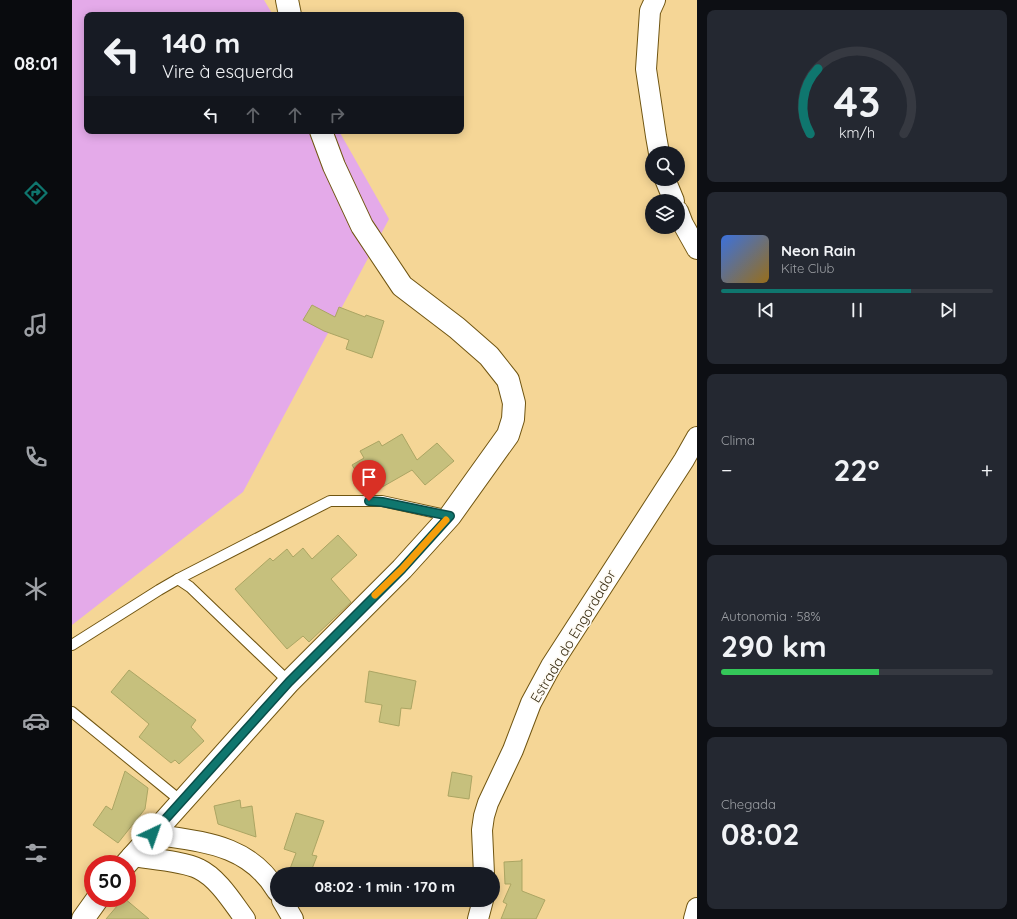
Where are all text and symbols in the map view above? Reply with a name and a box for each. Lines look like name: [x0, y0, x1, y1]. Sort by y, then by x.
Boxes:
text: 140 m: [162, 25, 240, 60]
icon: left: [96, 28, 148, 80]
text: 08:01: [14, 52, 58, 75]
text: Vire à esquerda: [162, 60, 294, 83]
text: 43: [834, 75, 880, 127]
icon: left: [200, 104, 222, 126]
icon: ahead: [242, 104, 264, 126]
icon: ahead: [284, 104, 306, 126]
icon: right: [326, 104, 348, 126]
text: km/h: [839, 123, 875, 141]
map controls: [645, 146, 685, 234]
button: search: [645, 146, 685, 186]
icon: directions: [22, 179, 50, 207]
button: layers: [645, 194, 685, 234]
text: Neon Rain: [781, 241, 856, 260]
text: Kite Club: [781, 260, 834, 276]
icon: previous: [755, 299, 777, 321]
icon: pause: [846, 299, 868, 321]
icon: next: [937, 299, 959, 321]
icon: music: [22, 311, 50, 339]
text: Clima: [721, 432, 755, 448]
icon: phone: [22, 443, 50, 471]
text: 22°: [834, 451, 879, 489]
text: −: [721, 456, 732, 484]
text: +: [981, 456, 993, 484]
pin: [352, 460, 386, 501]
icon: arrive: [358, 466, 380, 488]
street label: Estrada do Engordador: [526, 566, 620, 706]
icon: climate: [22, 575, 50, 603]
text: Autonomia · 58%: [721, 608, 821, 624]
text: 290 km: [721, 627, 827, 665]
icon: car: [22, 707, 50, 735]
text: Chegada: [721, 796, 776, 812]
position arrow: [131, 813, 173, 855]
text: 08:02: [721, 815, 800, 853]
icon: filters: [22, 839, 50, 867]
speed limit sign: 50: [84, 855, 136, 907]
text: 08:02 · 1 min · 170 m: [315, 877, 455, 896]

